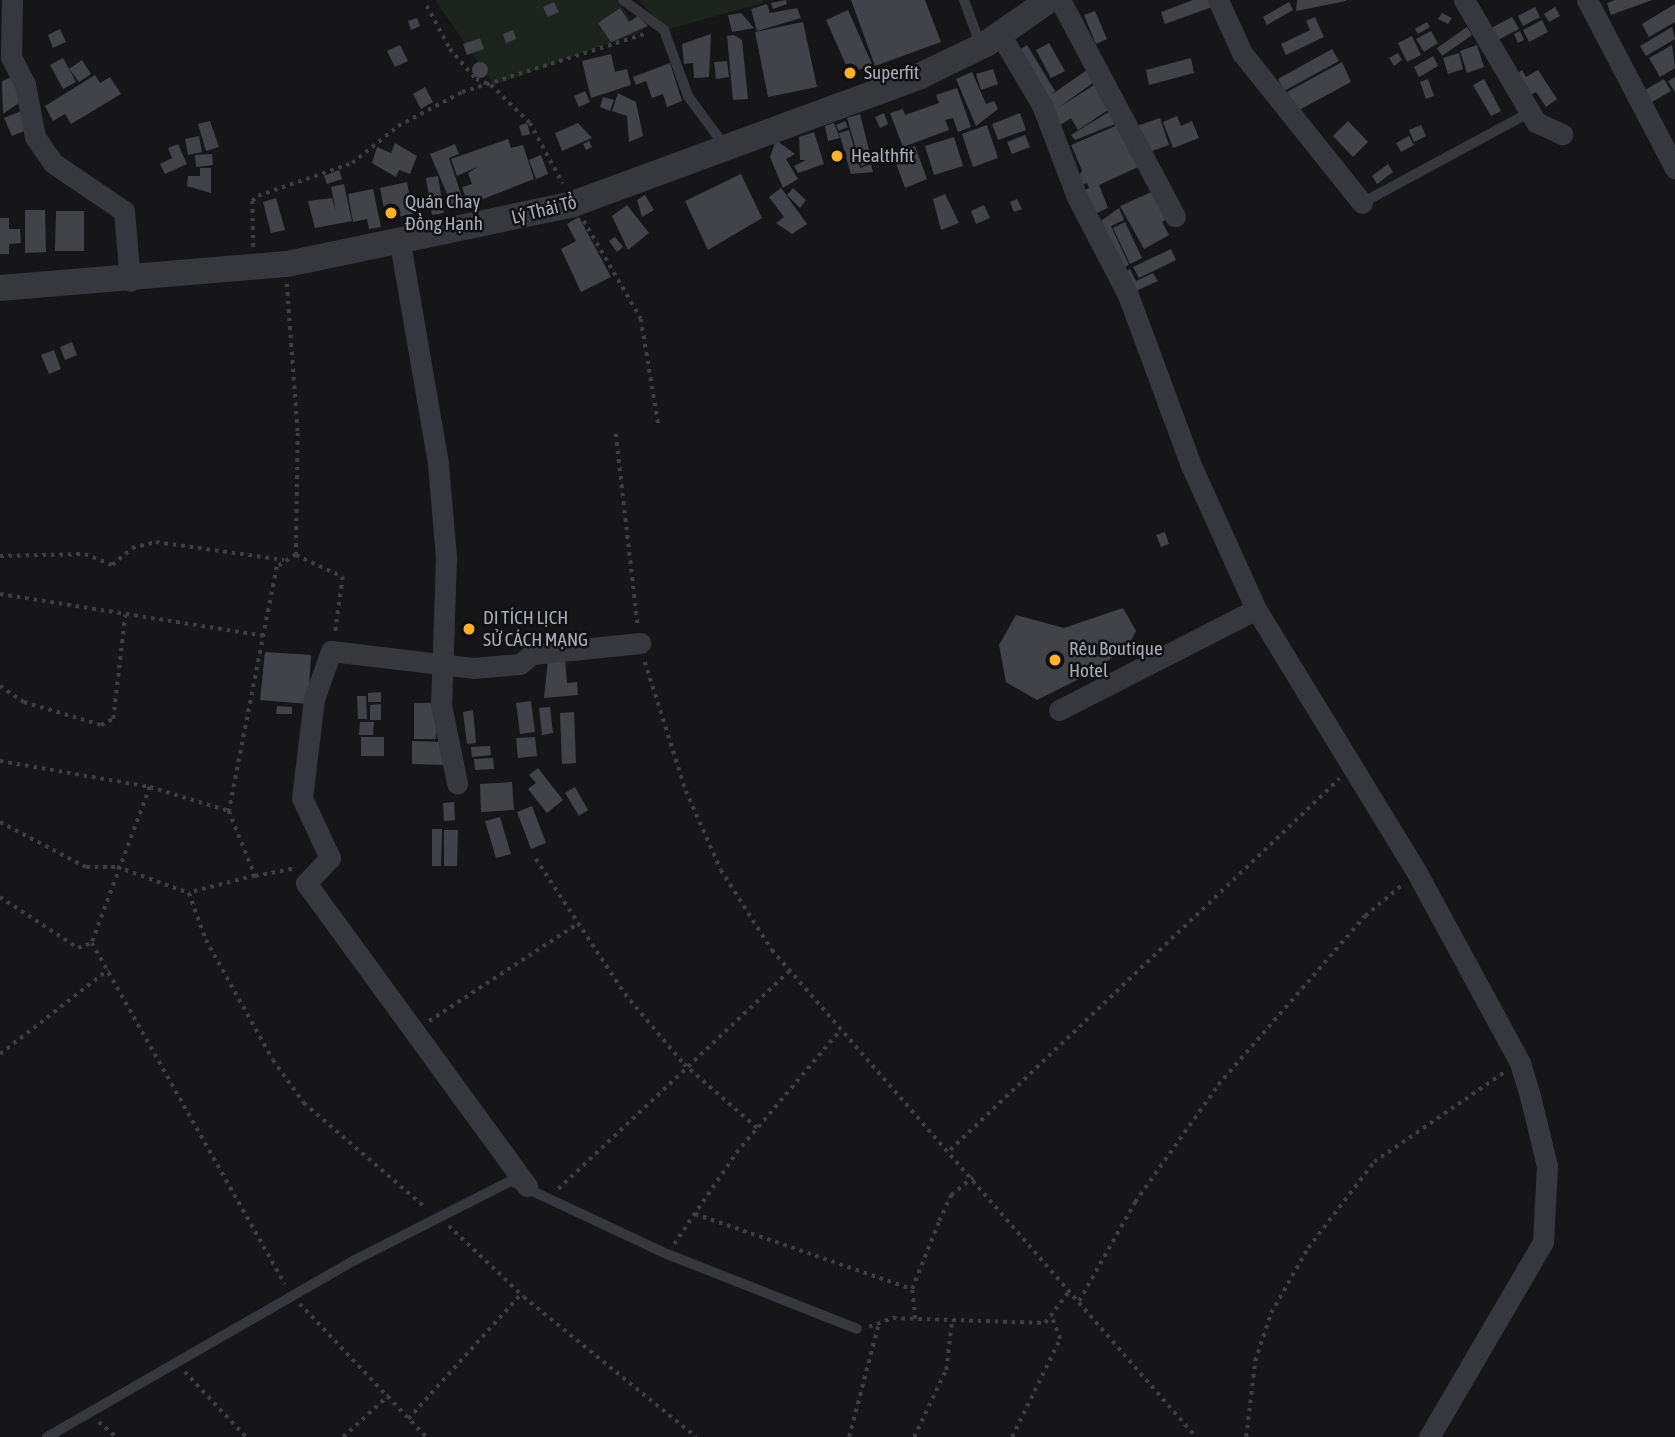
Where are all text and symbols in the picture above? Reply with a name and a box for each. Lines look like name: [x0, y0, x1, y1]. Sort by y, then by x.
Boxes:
place label: Superfit: [864, 62, 919, 84]
marker: Superfit: [842, 65, 858, 81]
place label: Healthfit: [851, 145, 914, 167]
marker: Healthfit: [829, 148, 845, 164]
place label: Quán Chay Đồng Hạnh: [405, 191, 483, 235]
street label: Lý Thái Tổ: [509, 191, 579, 229]
marker: Quán Chay Đồng Hạnh: [383, 205, 399, 221]
place label: DI TÍCH LỊCH SỬ CÁCH MẠNG: [483, 607, 588, 651]
marker: DI TÍCH LỊCH SỬ CÁCH MẠNG: [461, 621, 477, 637]
place label: Rêu Boutique Hotel: [1069, 638, 1163, 682]
marker: Rêu Boutique Hotel: [1047, 652, 1063, 668]

